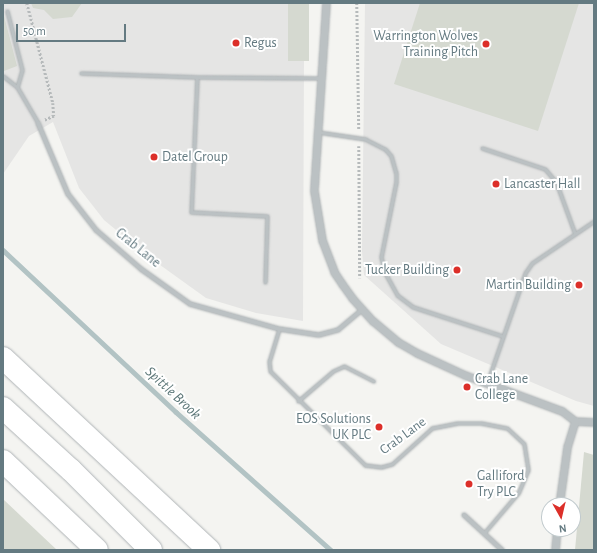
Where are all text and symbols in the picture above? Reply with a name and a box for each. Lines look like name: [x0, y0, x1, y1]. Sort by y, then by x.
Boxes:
scale bar: [18, 16, 128, 42]
text: 50 m: [23, 25, 46, 37]
place label: Warrington Wolves Training Pitch: [373, 28, 478, 60]
place label: Regus: [244, 35, 277, 51]
marker: Regus: [231, 38, 241, 48]
marker: Warrington Wolves Training Pitch: [481, 39, 491, 49]
place label: Datel Group: [162, 149, 228, 165]
marker: Datel Group: [149, 152, 159, 162]
place label: Lancaster Hall: [504, 176, 581, 192]
marker: Lancaster Hall: [491, 179, 501, 189]
street label: Crab Lane: [112, 225, 164, 271]
place label: Tucker Building: [365, 262, 449, 278]
marker: Tucker Building: [452, 265, 462, 275]
place label: Martin Building: [486, 277, 571, 293]
marker: Martin Building: [574, 280, 584, 290]
water label: Spittle Brook: [141, 363, 205, 423]
place label: Crab Lane College: [475, 371, 528, 404]
marker: Crab Lane College: [462, 382, 472, 392]
place label: EOS Solutions UK PLC: [296, 411, 371, 444]
street label: Crab Lane: [377, 414, 429, 458]
marker: EOS Solutions UK PLC: [374, 422, 384, 432]
place label: Galliford Try PLC: [477, 468, 525, 500]
marker: Galliford Try PLC: [464, 479, 474, 489]
north arrow: [541, 497, 581, 537]
text: N: [558, 522, 567, 534]

